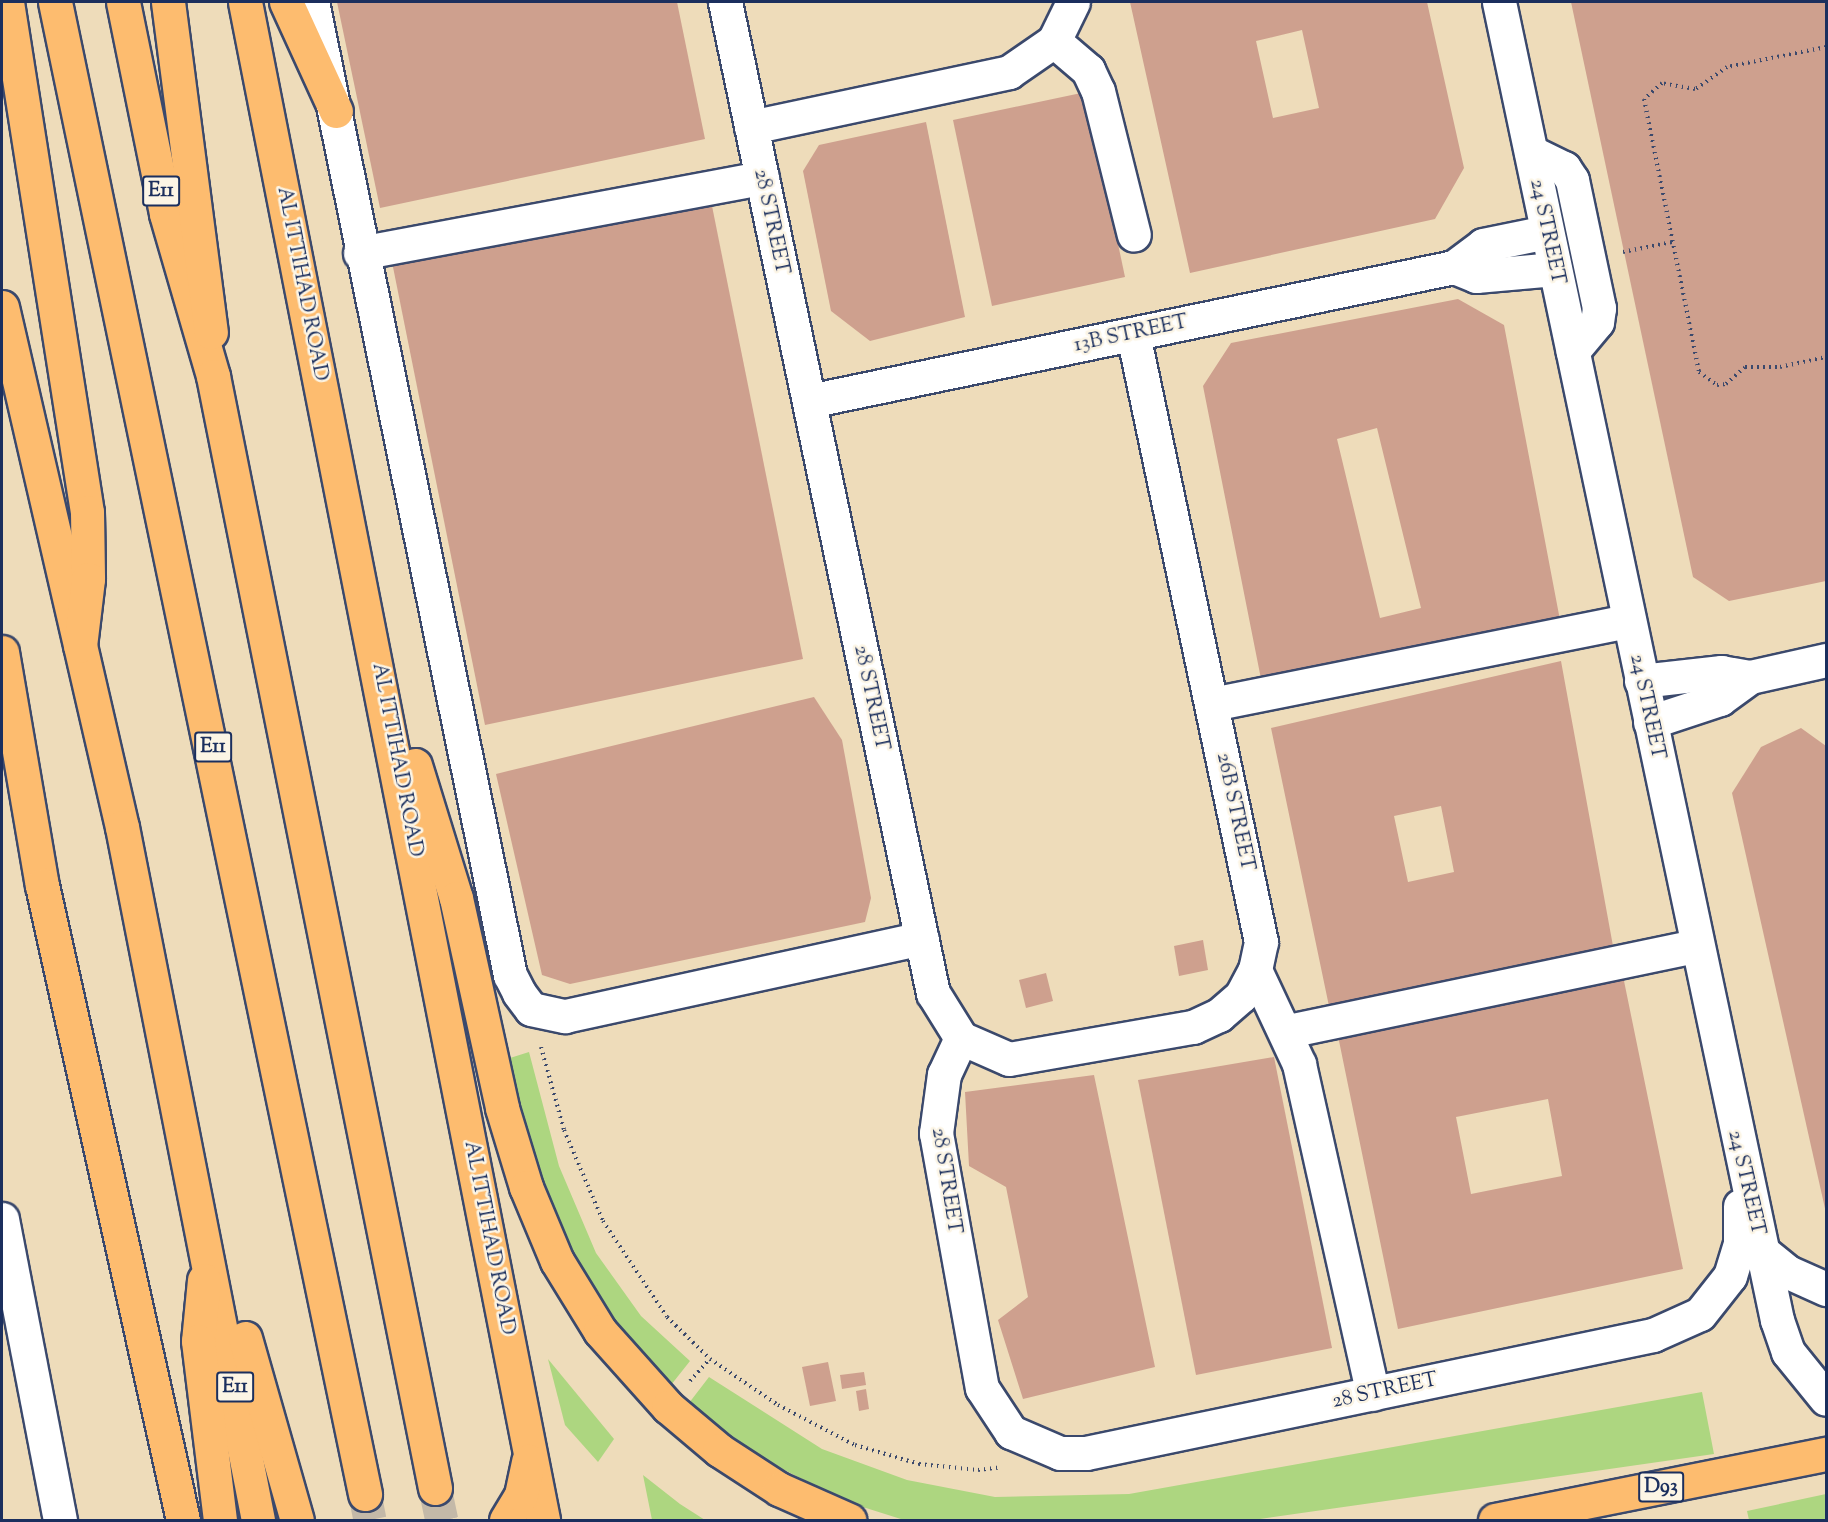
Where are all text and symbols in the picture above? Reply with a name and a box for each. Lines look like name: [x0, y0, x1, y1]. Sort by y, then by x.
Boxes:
street label: 28 STREET: [748, 167, 794, 277]
road number: E11: [142, 174, 180, 208]
street label: 24 STREET: [1524, 177, 1570, 287]
street label: AL ITTIHAD ROAD: [271, 185, 333, 383]
street label: 13B STREET: [1072, 310, 1190, 358]
street label: 28 STREET: [848, 643, 894, 753]
street label: 24 STREET: [1624, 652, 1670, 762]
street label: AL ITTIHAD ROAD: [366, 661, 428, 859]
road number: E11: [194, 730, 232, 764]
street label: 26B STREET: [1210, 750, 1260, 874]
street label: 28 STREET: [925, 1126, 967, 1236]
street label: 24 STREET: [1722, 1128, 1770, 1238]
street label: AL ITTIHAD ROAD: [458, 1139, 520, 1337]
street label: 28 STREET: [1330, 1368, 1440, 1414]
road number: E11: [216, 1370, 254, 1404]
road number: D93: [1637, 1470, 1685, 1504]

